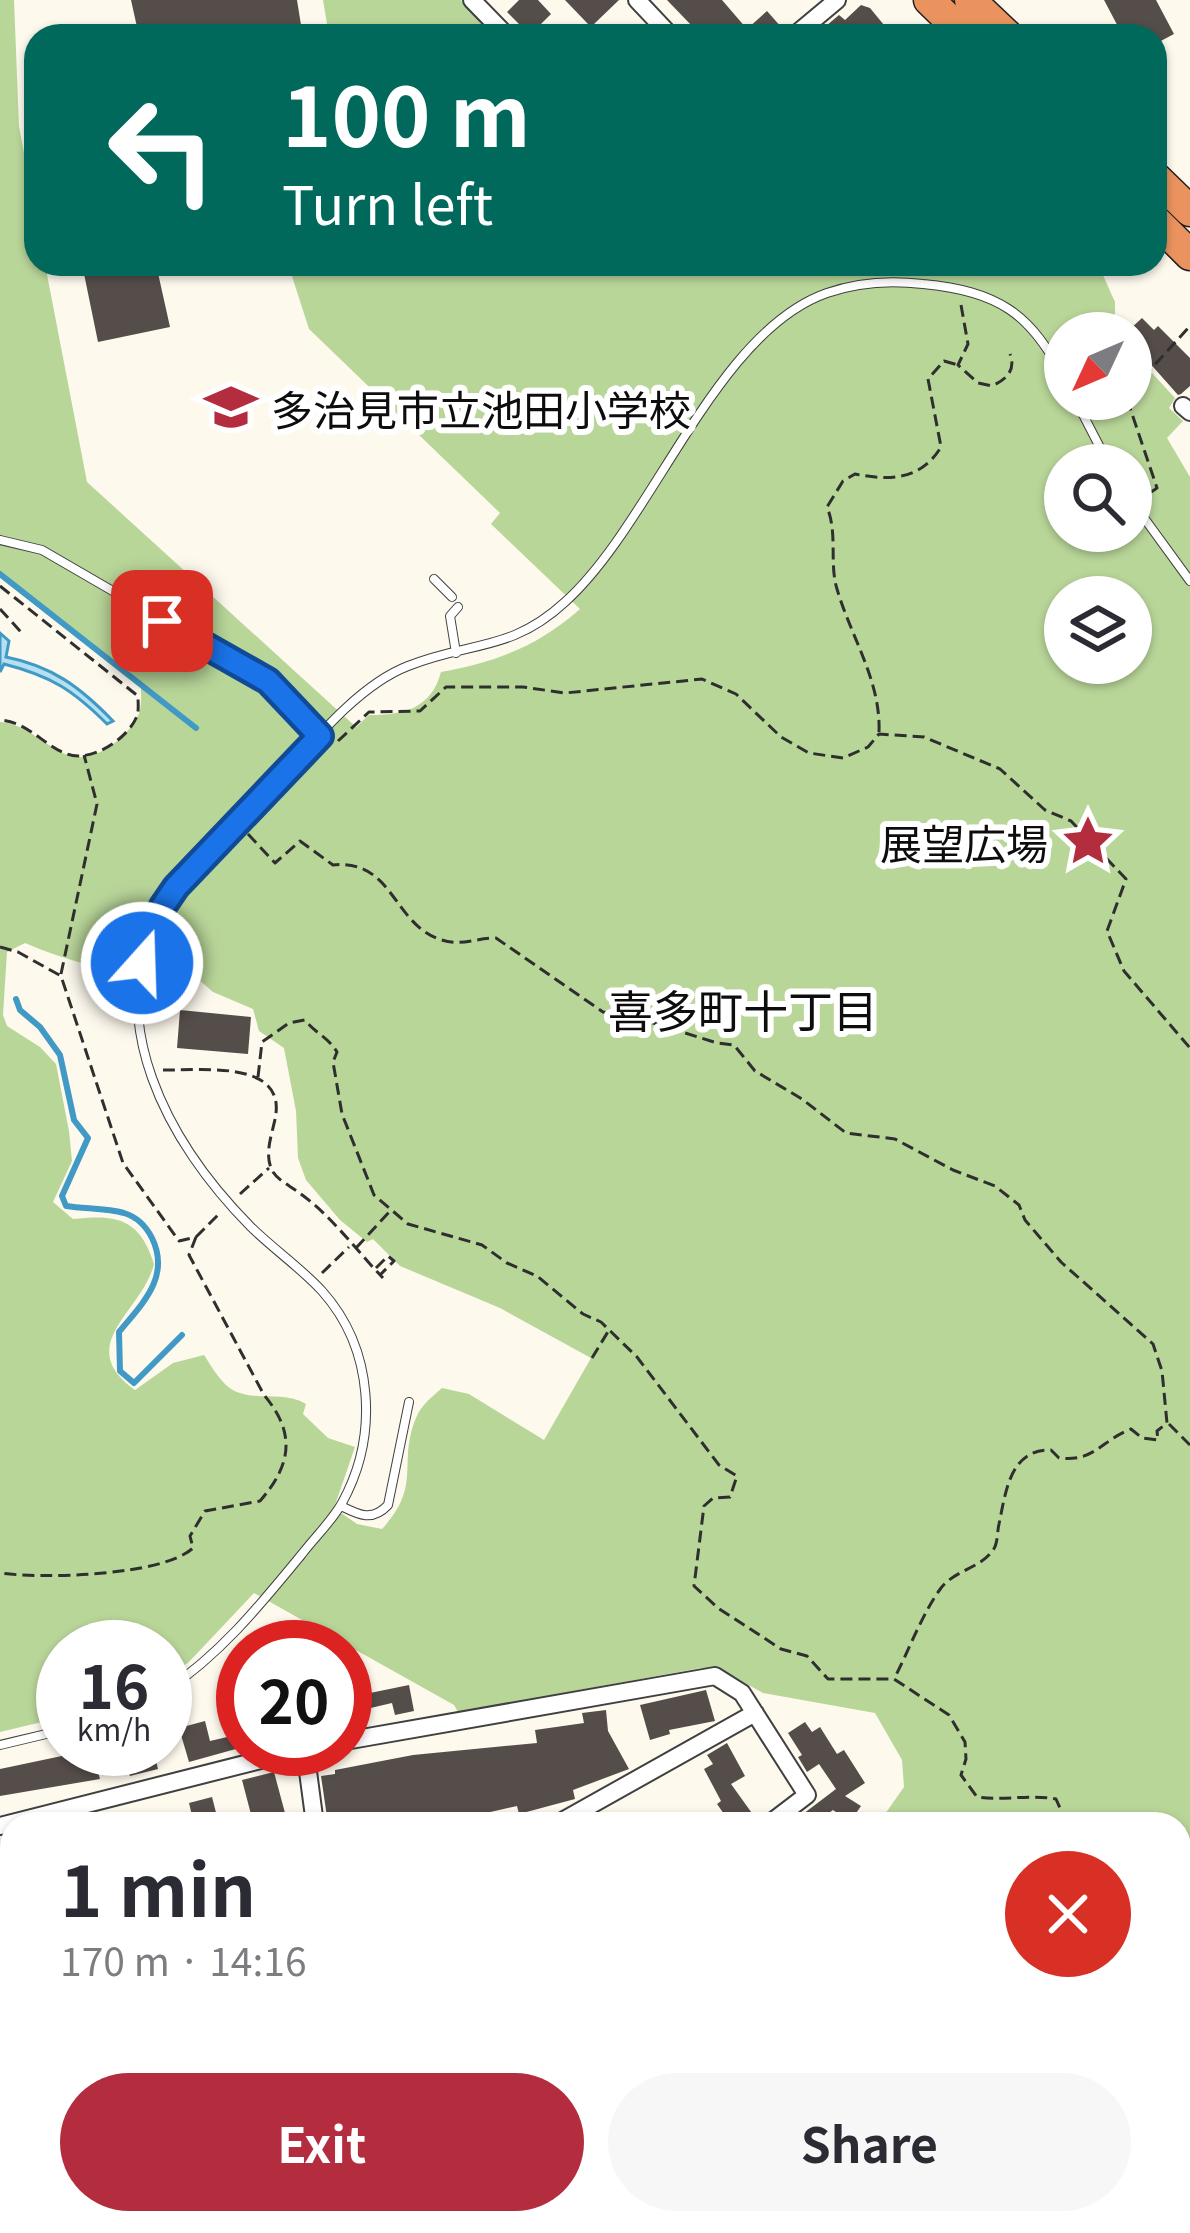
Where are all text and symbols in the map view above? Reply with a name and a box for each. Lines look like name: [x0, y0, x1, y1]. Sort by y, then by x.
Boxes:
text: 100 m: [282, 50, 531, 171]
icon: left: [84, 72, 240, 228]
text: Turn left: [282, 162, 493, 241]
north arrow: [1044, 312, 1152, 420]
map controls: [1044, 312, 1152, 684]
place label: 多治見市立池田小学校: [271, 377, 691, 438]
school or university icon: 多治見市立池田小学校: [202, 378, 260, 436]
button: search: [1044, 444, 1152, 552]
pin: [111, 570, 213, 672]
button: layers: [1044, 576, 1152, 684]
icon: arrive: [129, 588, 195, 654]
place label: 展望広場: [880, 811, 1048, 872]
place icon: 展望広場: [1059, 812, 1117, 870]
position arrow: [79, 900, 205, 1026]
district label: 喜多町十丁目: [608, 976, 878, 1041]
speed limit sign: 20: [216, 1620, 372, 1776]
text: 16: [79, 1639, 149, 1726]
text: km/h: [77, 1706, 151, 1750]
text: 1 min: [60, 1833, 256, 1938]
button: close: [1005, 1851, 1131, 1977]
text: 170 m · 14:16: [60, 1931, 307, 1987]
button: Exit: [60, 2073, 584, 2211]
button: Share: [608, 2073, 1131, 2211]

